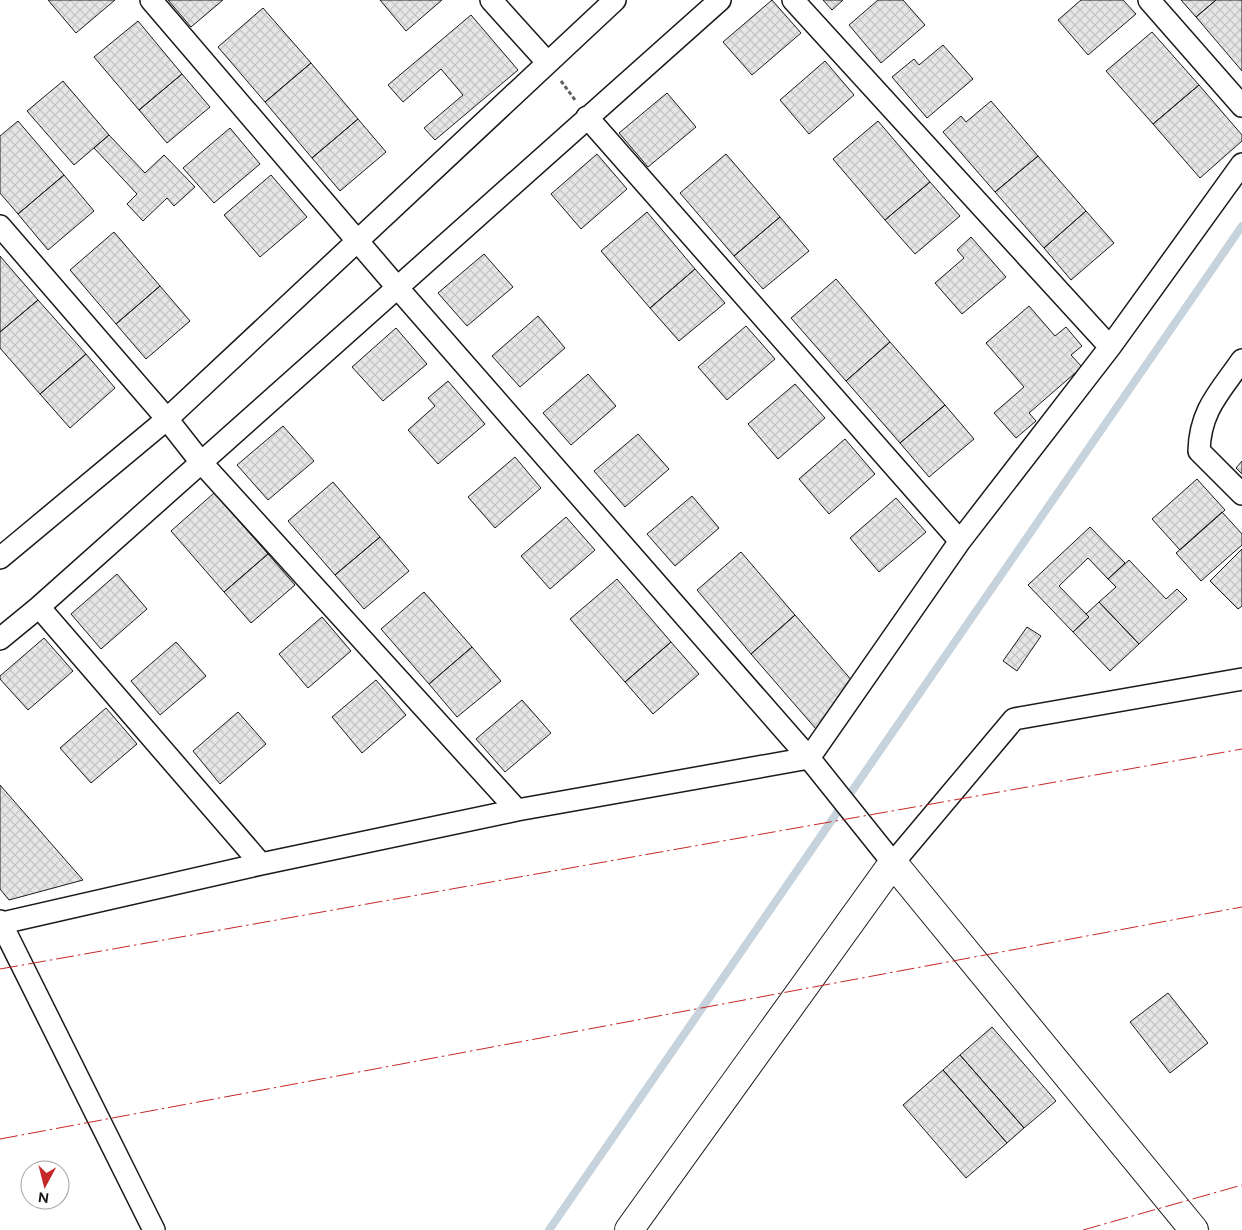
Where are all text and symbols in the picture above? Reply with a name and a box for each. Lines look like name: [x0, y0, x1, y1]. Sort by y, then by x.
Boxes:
north arrow: [20, 1160, 70, 1210]
text: N: [37, 1188, 50, 1207]

